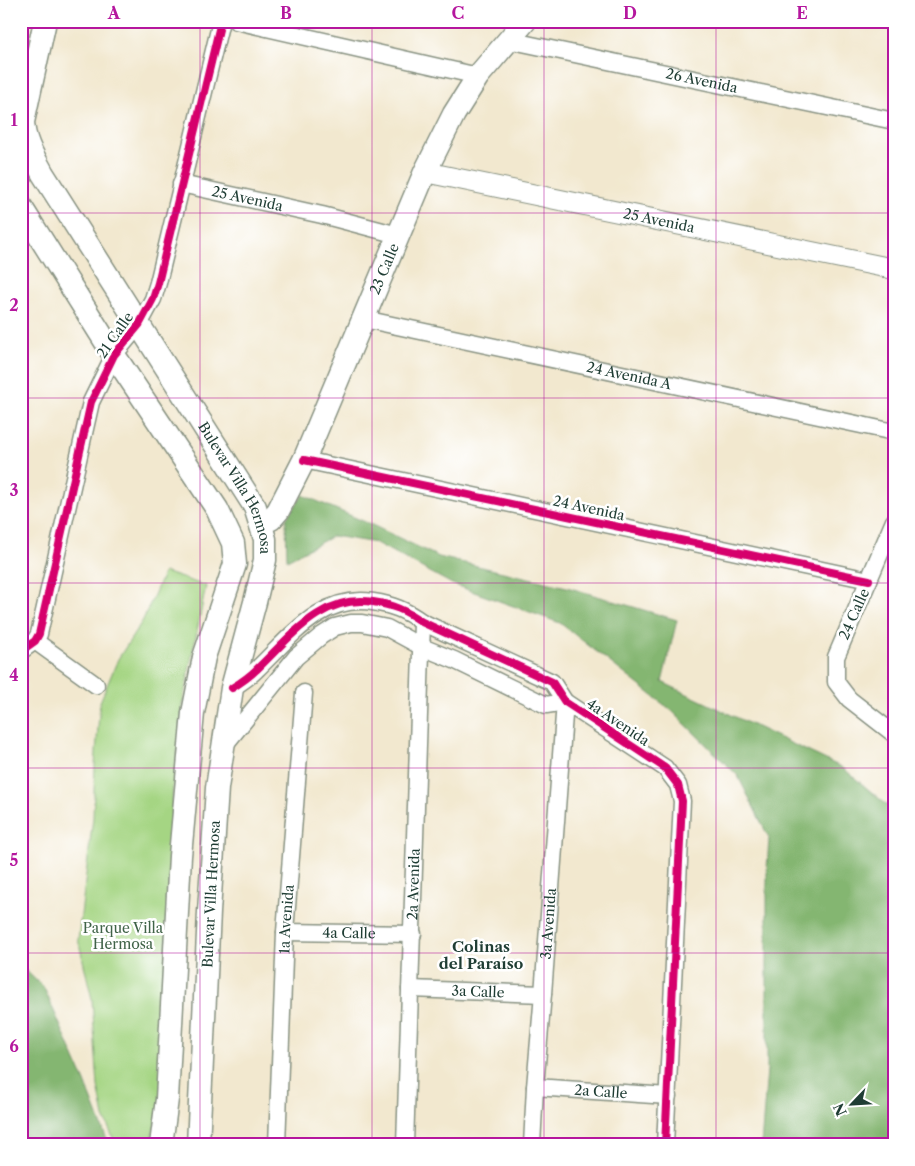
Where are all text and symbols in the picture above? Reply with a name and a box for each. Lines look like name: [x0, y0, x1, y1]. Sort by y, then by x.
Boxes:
text: A: [107, 3, 121, 23]
text: B: [280, 3, 292, 23]
text: C: [452, 3, 464, 23]
text: D: [623, 3, 637, 23]
text: E: [796, 3, 808, 23]
street label: 26 Avenida: [664, 64, 740, 97]
text: 1: [10, 110, 18, 130]
street label: 25 Avenida: [210, 182, 285, 215]
street label: 25 Avenida: [622, 204, 697, 237]
street label: 23 Calle: [366, 240, 403, 297]
text: 2: [9, 295, 19, 315]
street label: 21 Calle: [93, 308, 137, 361]
street label: 24 Avenida A: [585, 358, 674, 393]
street label: Bulevar Villa Hermosa: [194, 418, 274, 555]
text: 3: [9, 480, 19, 500]
street label: 24 Avenida: [552, 492, 627, 524]
street label: 24 Calle: [835, 585, 873, 642]
text: 4: [9, 665, 19, 685]
street label: 4a Avenida: [583, 694, 653, 750]
street label: Bulevar Villa Hermosa: [198, 819, 224, 968]
street label: 2a Avenida: [403, 847, 424, 920]
text: 5: [10, 850, 19, 870]
street label: 1a Avenida: [275, 883, 298, 954]
street label: 3a Avenida: [537, 887, 560, 960]
park label: Parque Villa Hermosa: [83, 919, 164, 953]
street label: 4a Calle: [322, 924, 376, 942]
district label: Colinas del Paraíso: [439, 937, 523, 973]
street label: 3a Calle: [451, 982, 505, 1002]
text: 6: [9, 1036, 19, 1056]
north arrow: [828, 1078, 878, 1128]
street label: 2a Calle: [574, 1081, 628, 1102]
text: N: [829, 1100, 851, 1119]

